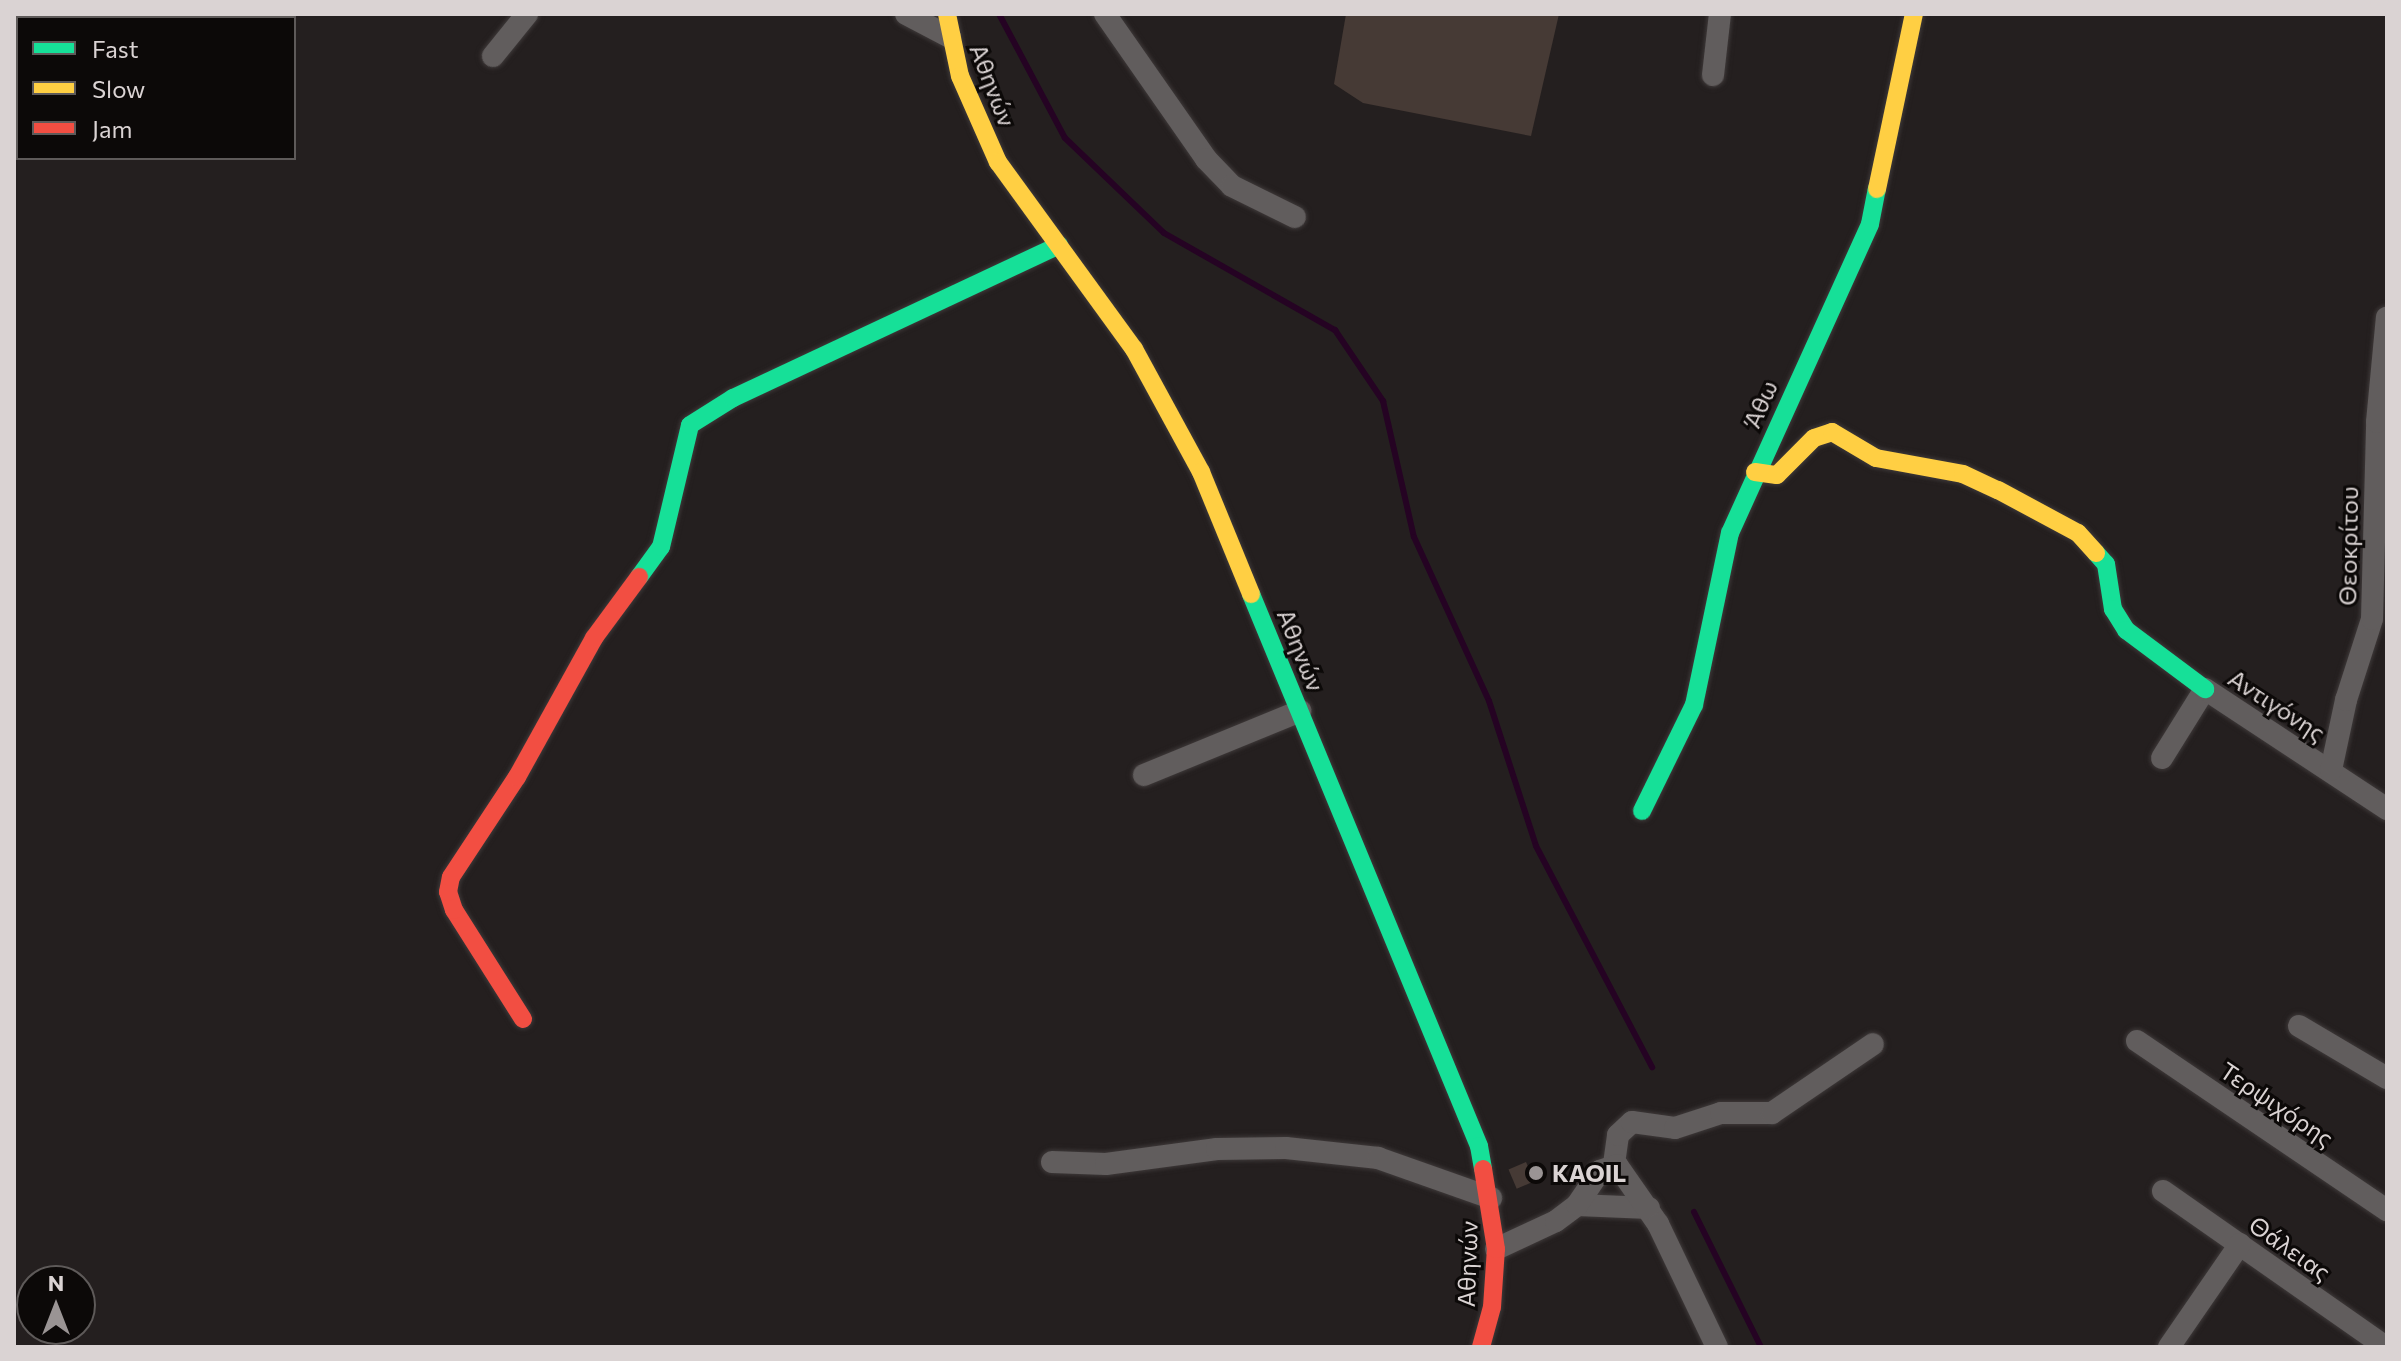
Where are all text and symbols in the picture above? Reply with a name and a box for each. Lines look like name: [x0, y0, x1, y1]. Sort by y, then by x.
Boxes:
legend: [16, 16, 296, 160]
text: Fast: [92, 34, 139, 63]
street label: Αθηνών: [964, 40, 1022, 130]
text: Slow: [92, 74, 145, 103]
text: Jam: [92, 114, 132, 143]
street label: Άθω: [1737, 376, 1783, 432]
street label: Θεοκρίτου: [2333, 486, 2363, 606]
street label: Αθηνών: [1272, 605, 1330, 695]
street label: Αντιγόνης: [2223, 663, 2331, 747]
street label: Τερψιχόρης: [2215, 1056, 2339, 1152]
place label: KAOIL: [1552, 1159, 1626, 1187]
marker: KAOIL: [1527, 1164, 1545, 1182]
street label: Θάλειας: [2244, 1210, 2336, 1286]
street label: Αθηνών: [1451, 1220, 1483, 1308]
north arrow: [16, 1265, 96, 1345]
text: N: [48, 1269, 64, 1296]

